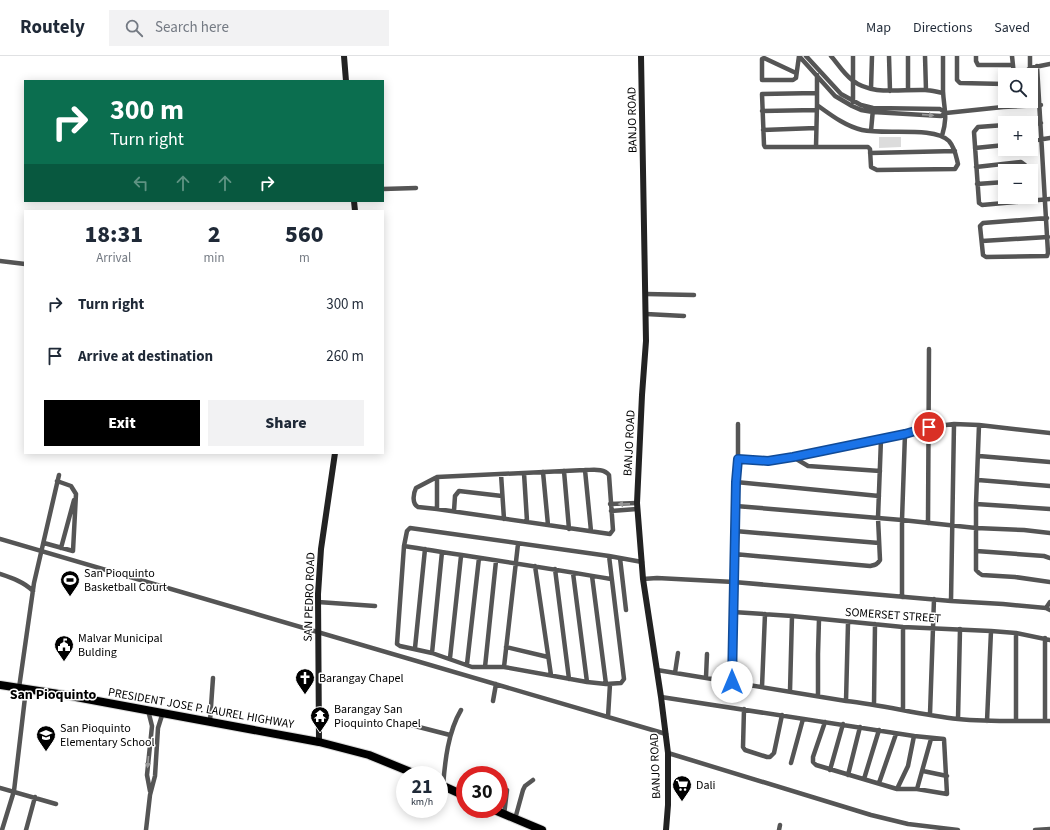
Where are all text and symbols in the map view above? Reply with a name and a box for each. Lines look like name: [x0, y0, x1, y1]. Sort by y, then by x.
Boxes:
search box: [109, 10, 389, 46]
text: Routely: [20, 14, 85, 41]
icon: search: [123, 17, 145, 39]
text: Search here: [155, 17, 229, 38]
text: Map: [866, 18, 891, 38]
text: Directions: [913, 18, 972, 38]
text: Saved: [994, 18, 1030, 38]
map controls: [998, 68, 1038, 204]
button: search: [998, 68, 1038, 108]
street label: BANJO ROAD: [623, 87, 642, 153]
text: 300 m: [110, 90, 184, 130]
icon: right: [44, 96, 96, 148]
one-way arrow: [922, 112, 935, 118]
button: +: [998, 116, 1038, 156]
text: Turn right: [110, 127, 184, 152]
button: −: [998, 164, 1038, 204]
icon: left: [130, 172, 152, 194]
icon: ahead: [172, 172, 194, 194]
icon: ahead: [214, 172, 236, 194]
icon: right: [256, 172, 278, 194]
text: 18:31: [84, 217, 143, 252]
text: 2: [208, 217, 221, 252]
text: 560: [285, 217, 324, 252]
text: Arrival: [96, 249, 131, 267]
text: min: [204, 249, 225, 267]
text: m: [299, 249, 310, 267]
icon: right: [44, 293, 66, 315]
text: Turn right: [78, 294, 144, 315]
text: 300 m: [326, 294, 364, 315]
icon: arrive: [44, 345, 66, 367]
text: Arrive at destination: [78, 346, 213, 367]
text: 260 m: [326, 346, 364, 367]
button: Exit: [44, 400, 200, 446]
button: Share: [208, 400, 364, 446]
street label: BANJO ROAD: [619, 410, 640, 476]
pin: [912, 410, 946, 444]
icon: arrive: [918, 416, 940, 438]
one-way arrow: [617, 501, 630, 507]
street label: SAN PEDRO ROAD: [299, 552, 320, 642]
place label: San Pioquinto Basketball Court: [84, 565, 167, 596]
sports icon: San Pioquinto Basketball Court: [59, 569, 81, 597]
street label: SOMERSET STREET: [844, 604, 942, 627]
place label: Malvar Municipal Bulding: [78, 630, 163, 661]
public building icon: Malvar Municipal Bulding: [53, 634, 75, 662]
position arrow: [711, 661, 753, 703]
church icon: Barangay Chapel: [294, 667, 316, 695]
place label: Barangay Chapel: [319, 670, 404, 687]
street label: PRESIDENT JOSE P. LAUREL HIGHWAY: [107, 684, 295, 733]
district label: San Pioquinto: [10, 685, 97, 705]
place label: Barangay San Pioquinto Chapel: [334, 701, 421, 732]
temple icon: Barangay San Pioquinto Chapel: [309, 705, 331, 733]
place label: San Pioquinto Elementary School: [60, 720, 155, 751]
school or university icon: San Pioquinto Elementary School: [35, 724, 57, 752]
street label: BANJO ROAD: [646, 733, 665, 799]
one-way arrow: [145, 756, 152, 768]
speed limit sign: 30: [456, 766, 508, 818]
text: 21: [411, 773, 433, 801]
supermarket icon: Dali: [671, 774, 693, 802]
place label: Dali: [696, 777, 715, 794]
text: km/h: [411, 795, 433, 809]

